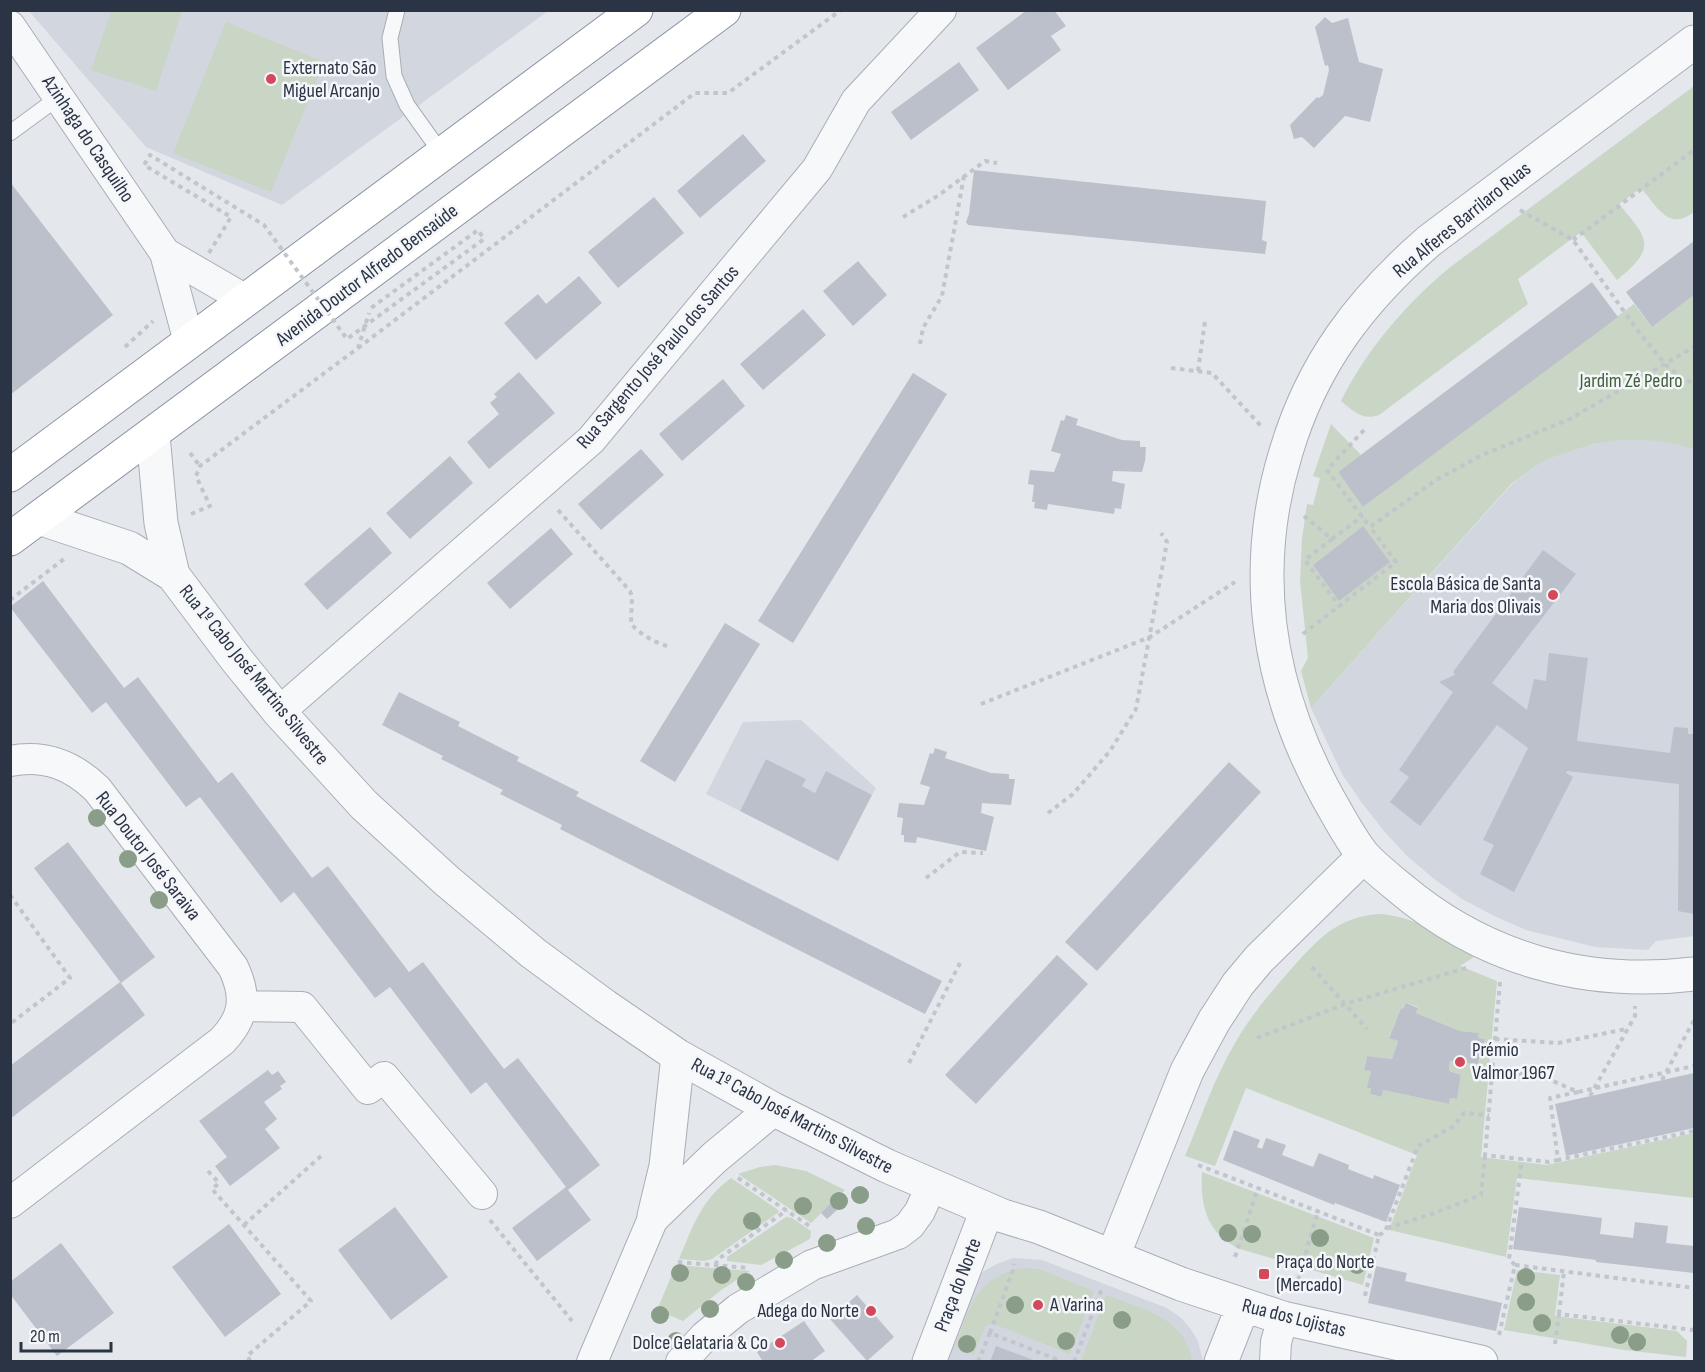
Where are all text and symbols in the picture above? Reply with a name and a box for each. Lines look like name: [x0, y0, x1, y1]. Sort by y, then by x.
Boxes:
place label: Externato São Miguel Arcanjo: [283, 56, 380, 103]
street label: Azinhaga do Casquilho: [36, 70, 139, 207]
marker: Externato São Miguel Arcanjo: [264, 72, 278, 86]
street label: Rua Alferes Barrilaro Ruas: [1388, 157, 1536, 283]
street label: Avenida Doutor Alfredo Bensaúde: [270, 199, 463, 352]
street label: Rua Sargento José Paulo dos Santos: [572, 260, 744, 454]
park label: Jardim Zé Pedro: [1579, 369, 1682, 393]
place label: Escola Básica de Santa Maria dos Olivais: [1390, 572, 1541, 619]
street label: Rua 1º Cabo José Martins Silvestre: [174, 580, 334, 770]
marker: Escola Básica de Santa Maria dos Olivais: [1546, 588, 1560, 602]
street label: Rua Doutor José Saraiva: [90, 787, 206, 925]
place label: Prémio Valmor 1967: [1472, 1038, 1554, 1085]
street label: Rua 1º Cabo José Martins Silvestre: [687, 1053, 897, 1179]
marker: Prémio Valmor 1967: [1453, 1055, 1467, 1069]
street label: Praça do Norte: [929, 1235, 987, 1335]
place label: Praça do Norte (Mercado): [1276, 1250, 1374, 1297]
marker: Praça do Norte (Mercado): [1257, 1267, 1271, 1281]
place label: A Varina: [1049, 1293, 1104, 1317]
street label: Rua dos Lojistas: [1240, 1293, 1348, 1343]
marker: A Varina: [1031, 1298, 1045, 1312]
place label: Adega do Norte: [756, 1299, 859, 1323]
marker: Adega do Norte: [864, 1304, 878, 1318]
scale bar: [21, 1315, 111, 1353]
text: 20 m: [30, 1326, 60, 1347]
place label: Dolce Gelataria & Co: [632, 1331, 768, 1355]
marker: Dolce Gelataria & Co: [773, 1336, 787, 1350]

